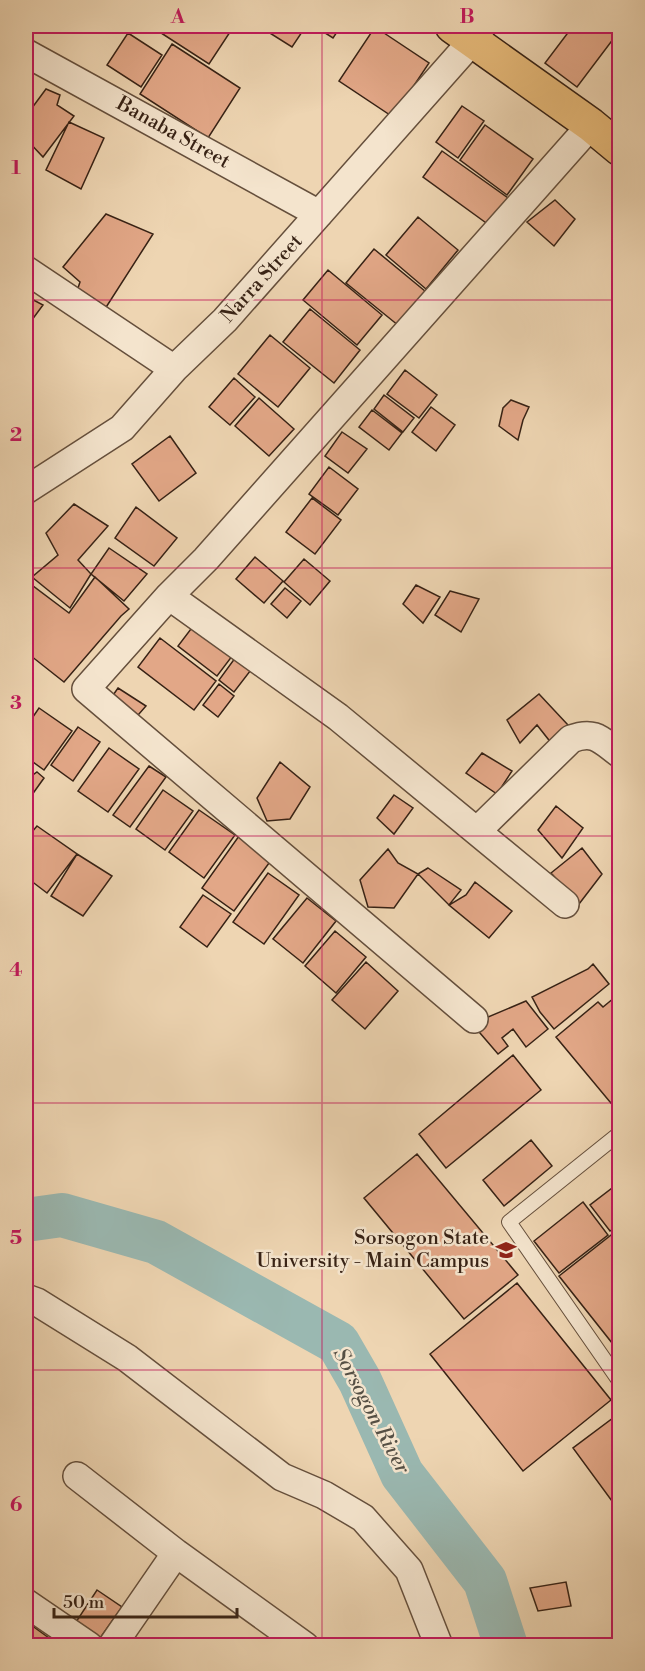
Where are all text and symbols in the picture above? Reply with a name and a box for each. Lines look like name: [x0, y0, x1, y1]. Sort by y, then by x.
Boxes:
text: A: [170, 5, 186, 30]
text: B: [459, 5, 475, 30]
street label: Banaba Street: [111, 91, 234, 175]
text: 1: [11, 156, 21, 181]
street label: Narra Street: [216, 229, 308, 329]
text: 2: [10, 423, 22, 448]
text: 3: [10, 691, 22, 716]
text: 4: [9, 958, 23, 983]
text: 5: [10, 1226, 22, 1251]
place label: Sorsogon State University - Main Campus: [256, 1226, 489, 1274]
school or university icon: Sorsogon State University - Main Campus: [494, 1238, 518, 1262]
water label: Sorsogon River: [327, 1343, 416, 1479]
text: 6: [10, 1493, 23, 1518]
scale bar: [54, 1581, 237, 1619]
text: 50 m: [63, 1591, 105, 1614]

